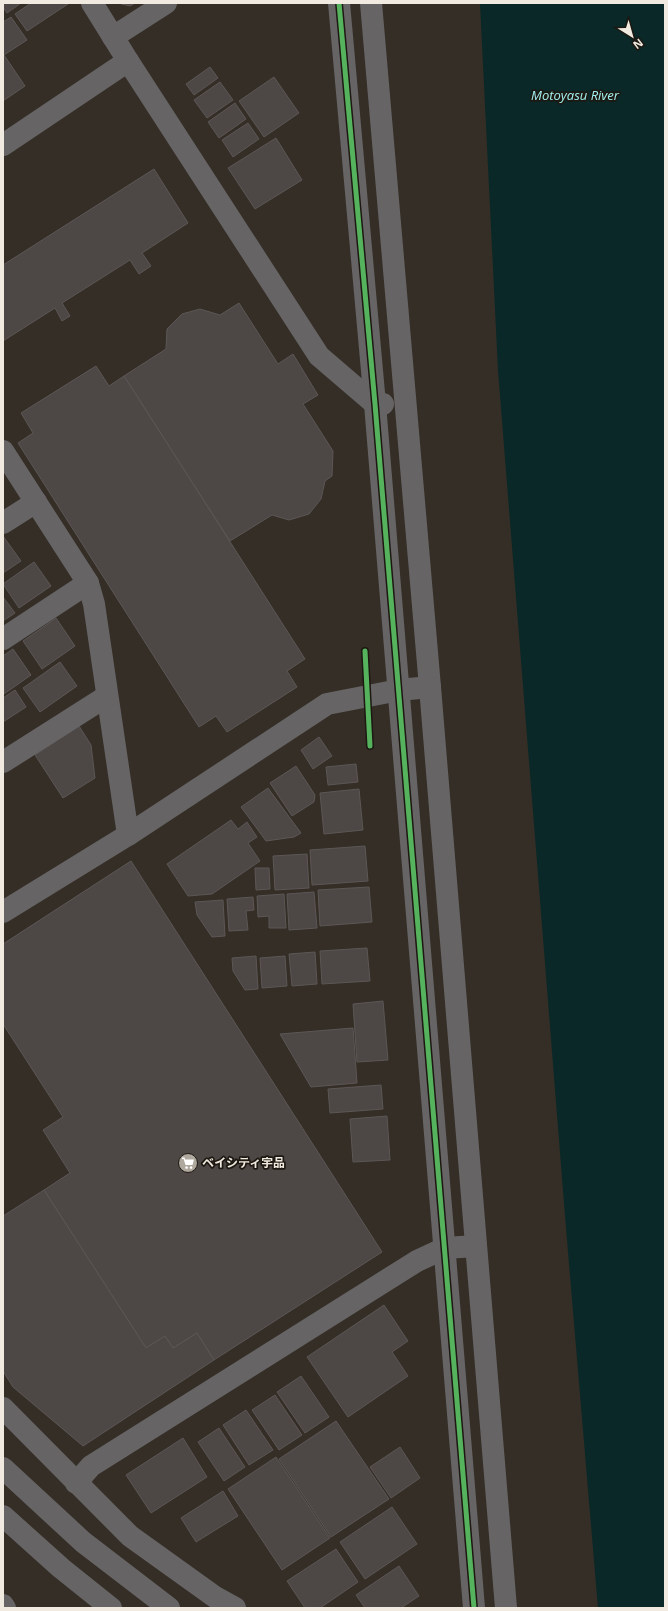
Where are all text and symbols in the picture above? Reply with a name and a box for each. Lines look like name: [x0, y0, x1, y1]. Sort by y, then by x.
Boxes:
north arrow: [612, 16, 652, 56]
text: N: [630, 36, 646, 53]
water label: Motoyasu River: [531, 86, 620, 104]
supermarket icon: ベイシティ宇品: [177, 1152, 199, 1174]
place label: ベイシティ宇品: [202, 1154, 285, 1171]

